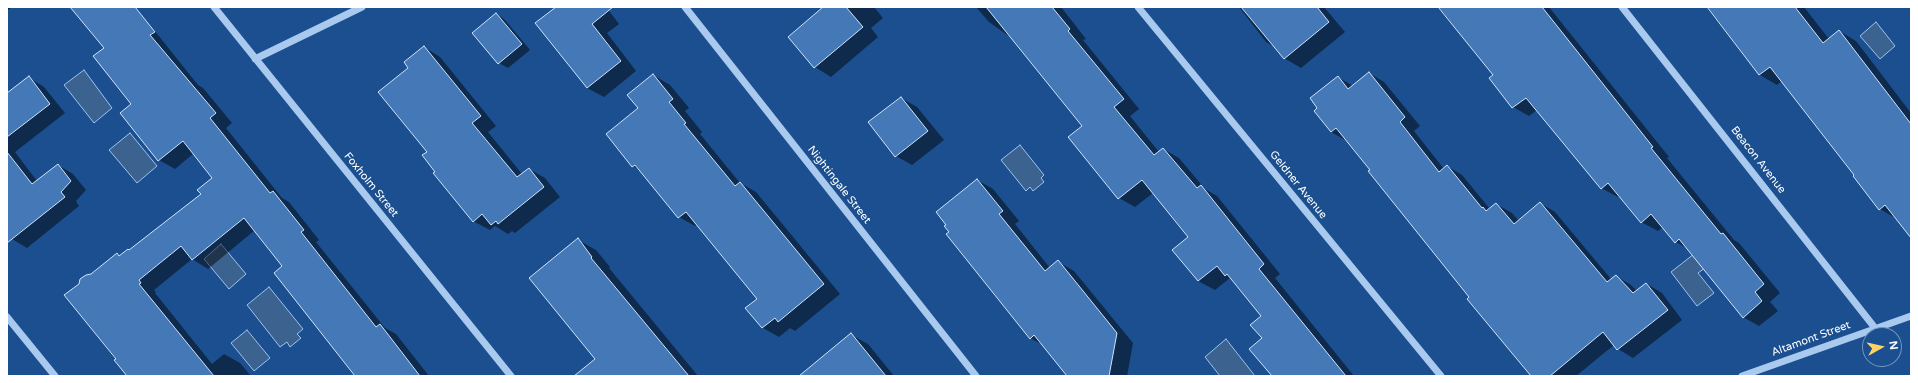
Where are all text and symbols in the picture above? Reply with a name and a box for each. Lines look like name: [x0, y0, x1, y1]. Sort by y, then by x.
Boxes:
street label: Beacon Avenue: [1728, 124, 1788, 196]
street label: Nightingale Street: [805, 144, 873, 226]
street label: Geldner Avenue: [1267, 148, 1329, 222]
street label: Foxholm Street: [341, 150, 401, 220]
street label: Altamont Street: [1770, 319, 1852, 359]
north arrow: [1862, 327, 1902, 367]
text: N: [1886, 340, 1900, 351]

